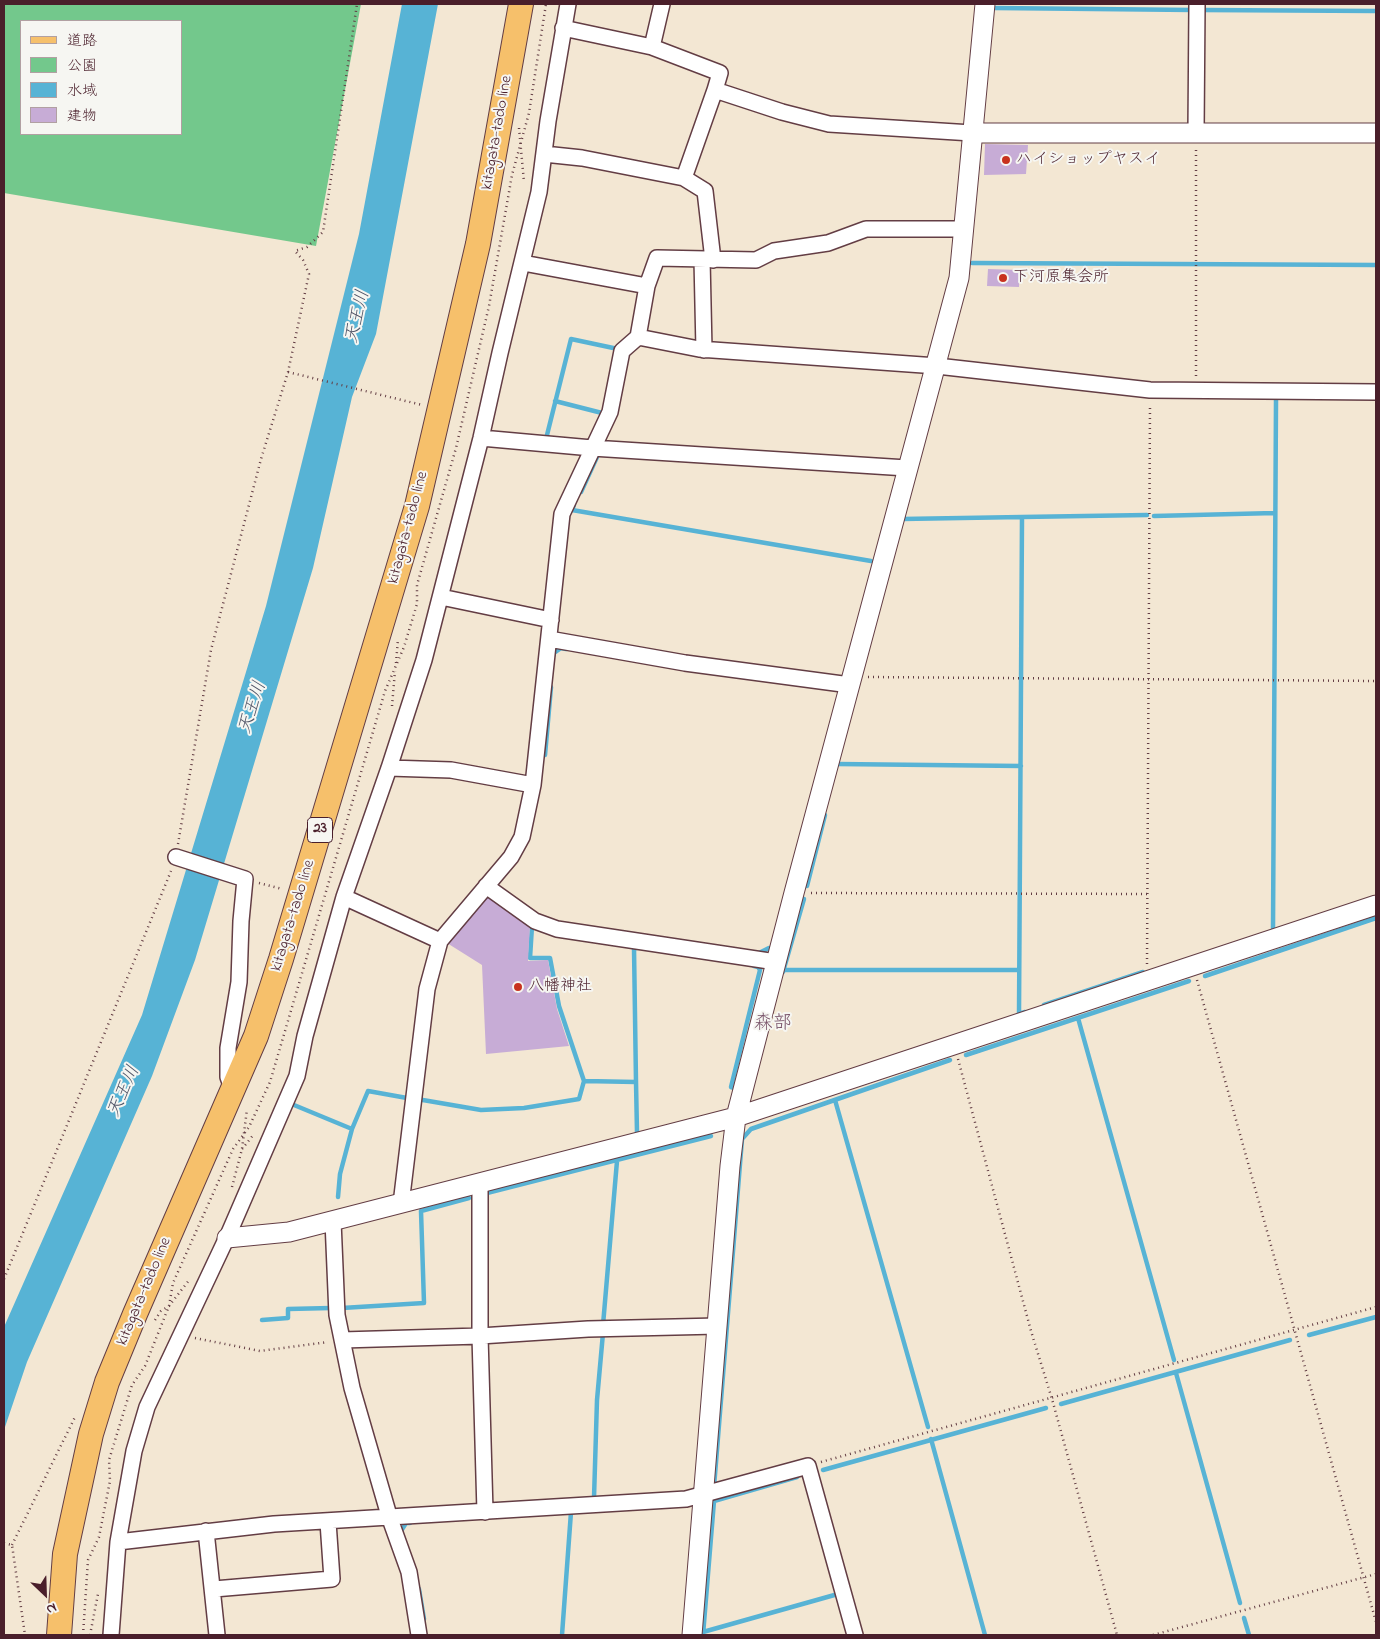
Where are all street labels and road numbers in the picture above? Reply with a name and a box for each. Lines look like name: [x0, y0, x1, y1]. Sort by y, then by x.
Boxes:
street label: kitagata-tado line: [478, 74, 518, 192]
street label: kitagata-tado line: [385, 470, 433, 586]
road number: 23: [308, 818, 332, 842]
street label: kitagata-tado line: [268, 858, 320, 974]
street label: kitagata-tado line: [114, 1235, 176, 1349]

